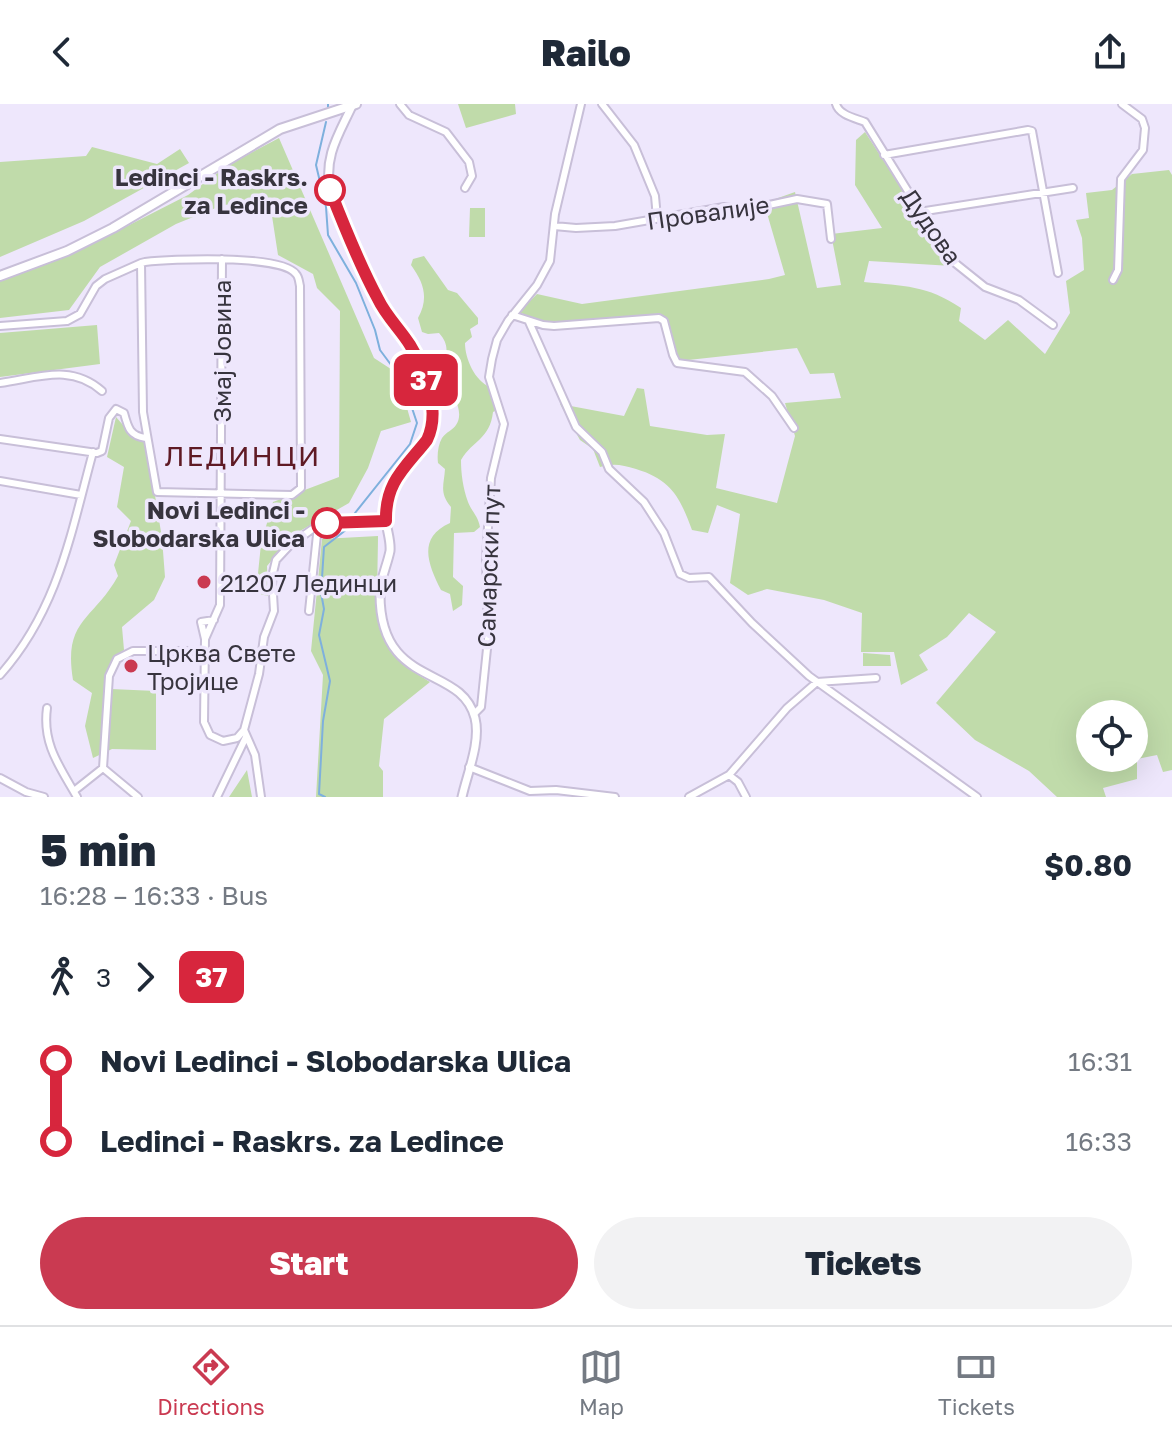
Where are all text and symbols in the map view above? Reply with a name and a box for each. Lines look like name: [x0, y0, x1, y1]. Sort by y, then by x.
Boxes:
icon: back: [40, 30, 84, 74]
icon: share: [1088, 30, 1132, 74]
text: Railo: [541, 31, 631, 74]
place label: Ledinci - Raskrs. za Ledince: [115, 162, 308, 219]
marker: Ledinci - Raskrs. za Ledince: [315, 175, 345, 205]
street label: Дудова: [896, 183, 968, 269]
street label: Провалије: [645, 189, 771, 235]
street label: Змај Јовина: [207, 280, 236, 422]
line badge: 37: [390, 354, 462, 406]
text: 37: [410, 363, 442, 396]
district label: ЛЕДИНЦИ: [165, 439, 321, 472]
street label: Самарски пут: [471, 484, 505, 648]
place label: Novi Ledinci - Slobodarska Ulica: [93, 495, 305, 552]
marker: Novi Ledinci - Slobodarska Ulica: [312, 508, 342, 538]
place label: 21207 Лединци: [220, 568, 397, 597]
marker: 21207 Лединци: [195, 573, 213, 591]
place label: Црква Свете Тројице: [147, 638, 296, 695]
marker: Црква Свете Тројице: [122, 657, 140, 675]
map controls: [1076, 700, 1148, 772]
button: locate: [1076, 700, 1148, 772]
text: 5 min: [40, 823, 156, 876]
text: $0.80: [1044, 847, 1132, 883]
text: 16:28 – 16:33 · Bus: [40, 880, 268, 911]
icon: walk: [40, 955, 84, 999]
icon: forward: [123, 955, 167, 999]
text: 37: [195, 960, 228, 993]
text: 3: [96, 962, 111, 993]
text: Novi Ledinci - Slobodarska Ulica: [100, 1043, 571, 1079]
text: 16:31: [1068, 1046, 1132, 1077]
text: Ledinci - Raskrs. za Ledince: [100, 1123, 504, 1159]
text: 16:33: [1065, 1126, 1132, 1157]
button: Start: [40, 1217, 578, 1309]
button: Tickets: [594, 1217, 1132, 1309]
tab: Directions: [157, 1345, 265, 1420]
tab: Map: [579, 1345, 624, 1420]
tab: Tickets: [938, 1345, 1015, 1420]

